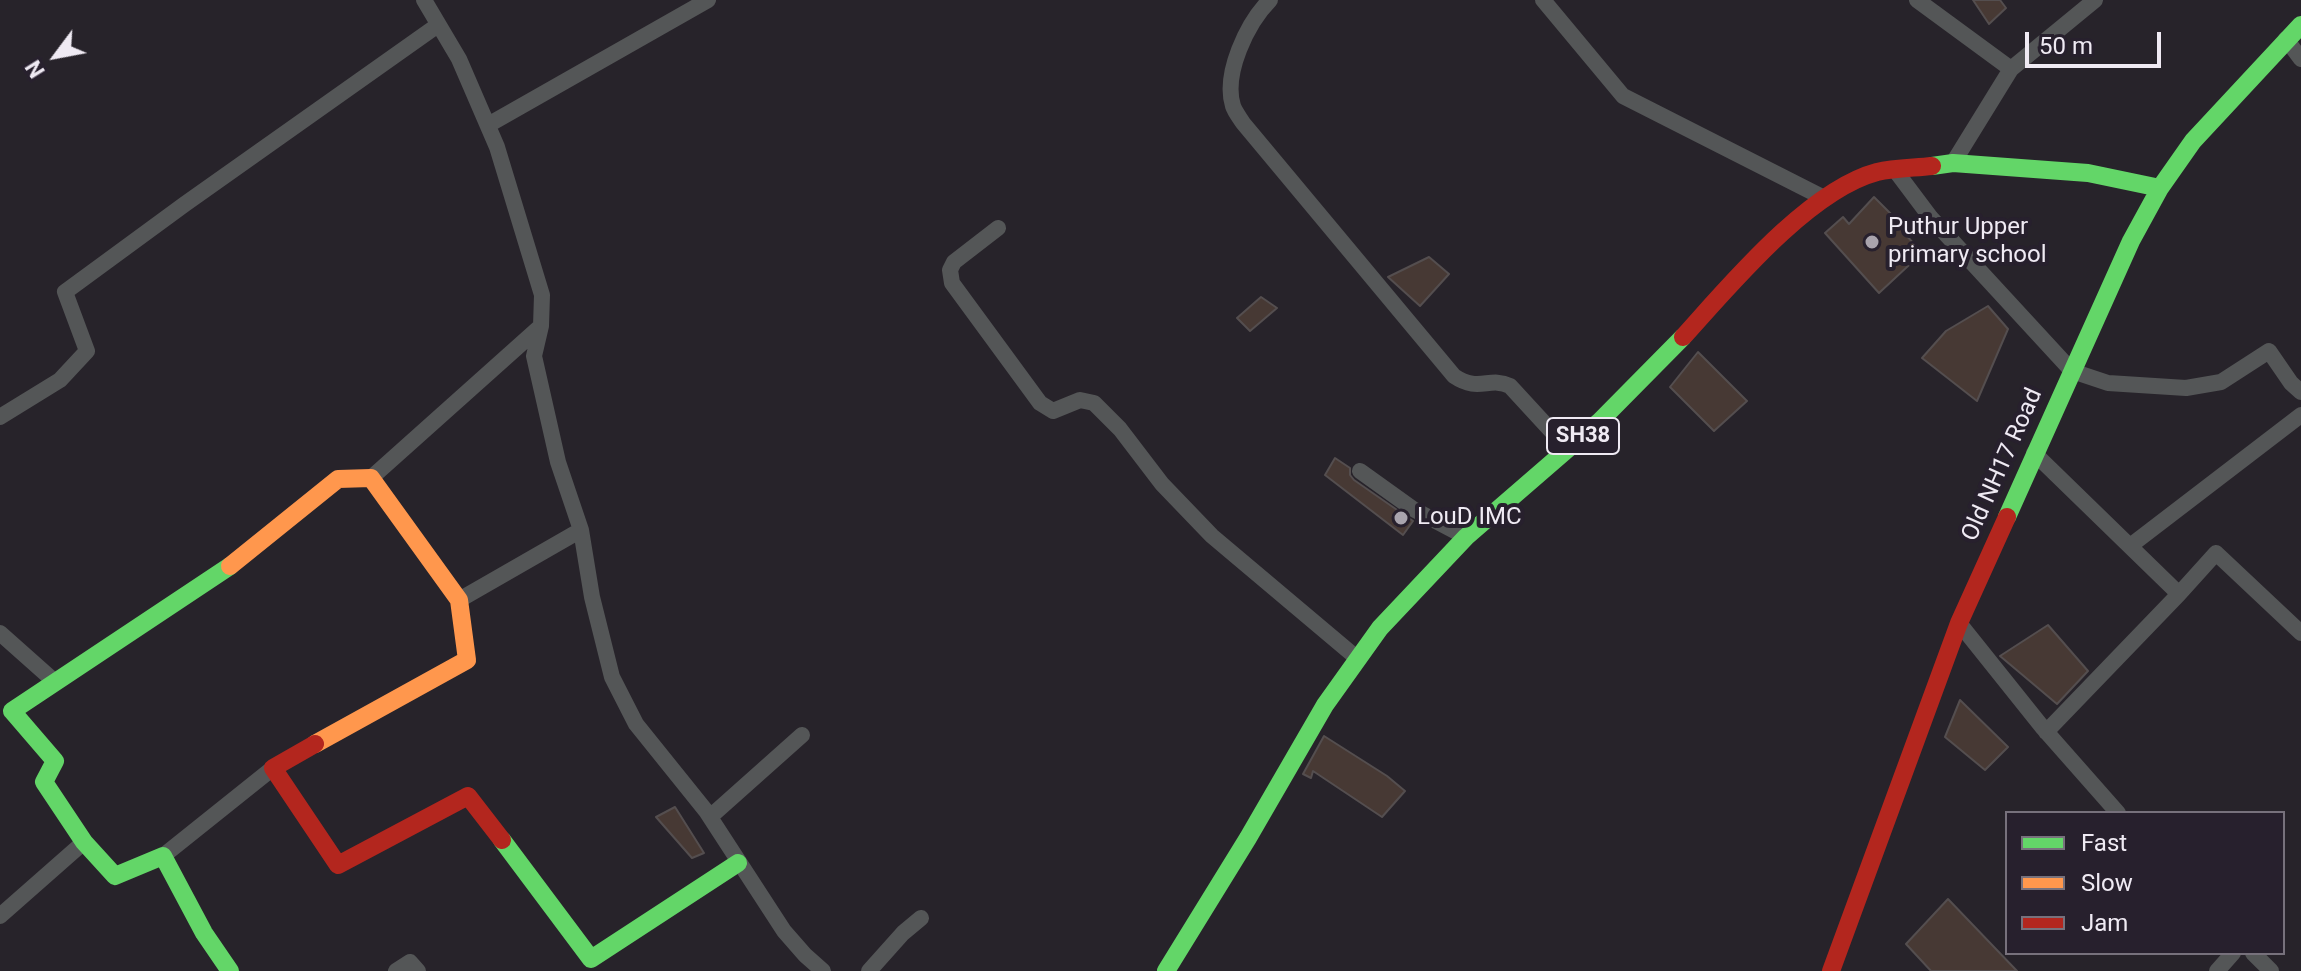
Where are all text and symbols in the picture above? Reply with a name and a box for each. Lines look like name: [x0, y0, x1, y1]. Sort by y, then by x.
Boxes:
north arrow: [16, 16, 96, 96]
scale bar: [2029, 16, 2165, 66]
text: 50 m: [2039, 32, 2093, 60]
text: N: [21, 56, 50, 82]
place label: Puthur Upper primary school: [1888, 214, 2047, 270]
marker: Puthur Upper primary school: [1863, 233, 1881, 251]
street label: Old NH17 Road: [1956, 384, 2050, 546]
road number: SH38: [1547, 418, 1619, 454]
place label: LouD IMC: [1417, 504, 1522, 532]
marker: LouD IMC: [1392, 509, 1410, 527]
legend: [2005, 811, 2285, 955]
text: Fast: [2081, 829, 2127, 857]
text: Slow: [2081, 869, 2133, 897]
text: Jam: [2081, 909, 2128, 937]

